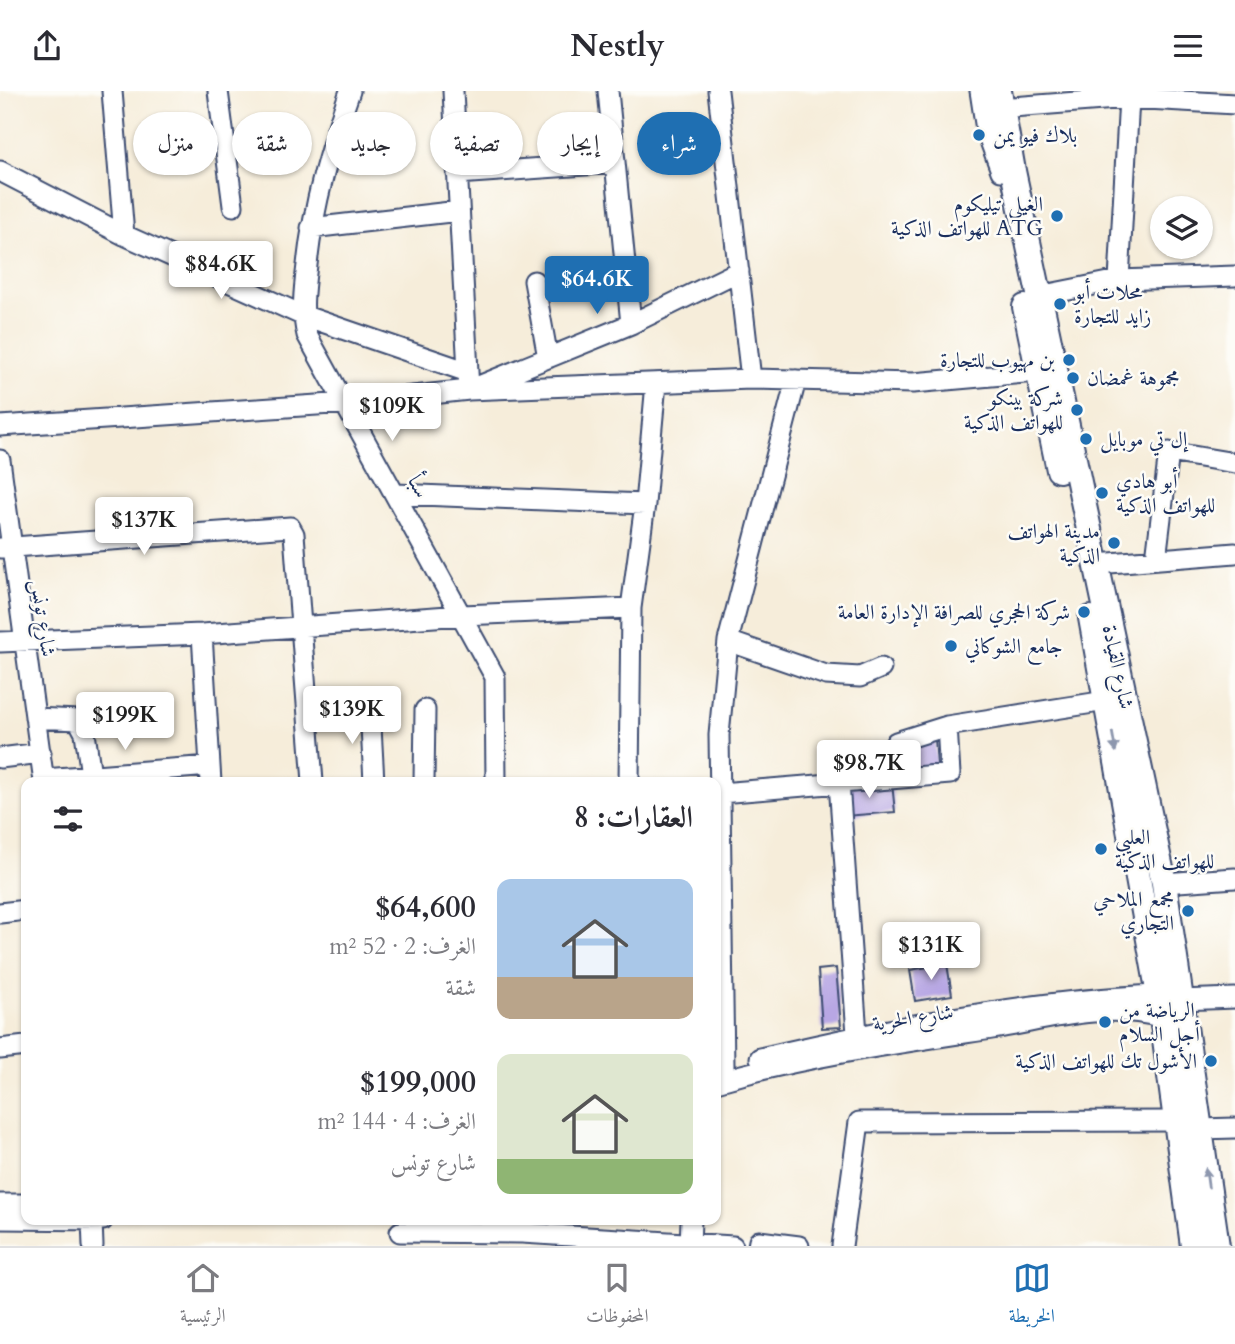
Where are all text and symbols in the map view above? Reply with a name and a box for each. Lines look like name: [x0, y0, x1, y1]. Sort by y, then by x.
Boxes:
text: Nestly: [570, 24, 665, 68]
icon: share: [28, 27, 66, 65]
icon: menu: [1169, 27, 1207, 65]
chip: منزل: [133, 112, 218, 175]
chip: شقة: [232, 112, 312, 175]
chip: جديد: [326, 112, 416, 175]
chip: تصفية: [430, 112, 523, 175]
chip: إيجار: [537, 112, 623, 175]
chip: شراء: [637, 112, 721, 175]
place label: بلاك فيو يمن: [993, 121, 1077, 150]
marker: بلاك فيو يمن: [971, 127, 987, 143]
place label: الغيلي تيليكوم للهواتف الذكية ATG: [891, 190, 1043, 243]
map controls: [1150, 196, 1213, 259]
button: layers: [1150, 196, 1213, 259]
marker: الغيلي تيليكوم للهواتف الذكية ATG: [1049, 208, 1065, 224]
pin: $84.6K: [164, 241, 278, 301]
text: $84.6K: [185, 248, 257, 279]
pin: $64.6K: [540, 257, 654, 316]
text: $64.6K: [561, 263, 633, 294]
place label: محلات أبو زايد للتجارة: [1072, 277, 1151, 331]
marker: محلات أبو زايد للتجارة: [1052, 296, 1068, 312]
place label: بن مهيوب للتجارة: [940, 346, 1055, 375]
marker: بن مهيوب للتجارة: [1061, 352, 1077, 368]
place label: مجموهة غمضان: [1087, 364, 1180, 393]
marker: مجموهة غمضان: [1065, 370, 1081, 386]
pin: $109K: [343, 383, 441, 443]
place label: شركة بينكو للهواتف الذكية: [964, 384, 1063, 437]
text: $109K: [359, 390, 425, 421]
marker: شركة بينكو للهواتف الذكية: [1069, 402, 1085, 418]
place label: إل تي موبايل: [1100, 425, 1189, 456]
marker: إل تي موبايل: [1078, 431, 1094, 447]
place label: أبو هادي للهواتف الذكية: [1116, 466, 1215, 520]
street label: سبأ: [400, 469, 437, 503]
marker: أبو هادي للهواتف الذكية: [1094, 485, 1110, 501]
pin: $137K: [95, 497, 193, 557]
text: $137K: [111, 504, 177, 535]
place label: مدينة الهواتف الذكية: [1007, 517, 1100, 570]
marker: مدينة الهواتف الذكية: [1106, 535, 1122, 551]
street label: شارع تونس: [20, 577, 63, 659]
place label: شركة الحجري للصرافة الإدارة العامة: [838, 598, 1070, 628]
marker: شركة الحجري للصرافة الإدارة العامة: [1076, 604, 1092, 620]
street label: شارع القيادة: [1092, 622, 1141, 712]
place label: جامع الشوكاني: [965, 632, 1063, 665]
marker: جامع الشوكاني: [943, 638, 959, 654]
pin: $139K: [303, 687, 401, 746]
pin: $199K: [76, 693, 174, 752]
text: $139K: [319, 693, 385, 724]
text: $199K: [92, 699, 158, 730]
one-way arrow: [1109, 731, 1120, 753]
pin: $98.7K: [812, 741, 926, 800]
text: $98.7K: [833, 747, 905, 778]
text: العقارات: 8: [574, 797, 693, 838]
icon: filters: [49, 800, 87, 838]
place label: العليي للهواتف الذكية: [1115, 823, 1214, 876]
marker: العليي للهواتف الذكية: [1093, 841, 1109, 857]
place label: مجمع الملاحي التجاري: [1093, 885, 1174, 939]
text: $64,600: [375, 887, 476, 928]
marker: مجمع الملاحي التجاري: [1180, 903, 1196, 919]
icon: home: [553, 907, 637, 991]
pin: $131K: [882, 923, 980, 982]
text: $131K: [898, 929, 964, 960]
text: الغرف: 2 · 52 m²: [329, 931, 476, 962]
text: شقة: [446, 972, 476, 1003]
place label: الرياضة من أجل السلام: [1119, 996, 1200, 1052]
street label: شارع الحرية: [870, 997, 956, 1042]
marker: الرياضة من أجل السلام: [1097, 1014, 1113, 1030]
place label: الأشول تك للهواتف الذكية: [1015, 1046, 1197, 1076]
marker: الأشول تك للهواتف الذكية: [1203, 1053, 1219, 1069]
text: $199,000: [360, 1062, 476, 1103]
icon: home: [553, 1082, 637, 1166]
text: الغرف: 4 · 144 m²: [317, 1106, 476, 1137]
text: شارع تونس: [390, 1147, 476, 1178]
one-way arrow: [1201, 1167, 1212, 1189]
tab: الرئيسية: [180, 1259, 226, 1334]
tab: المحفوظات: [586, 1259, 649, 1334]
tab: الخريطة: [1009, 1259, 1055, 1334]

